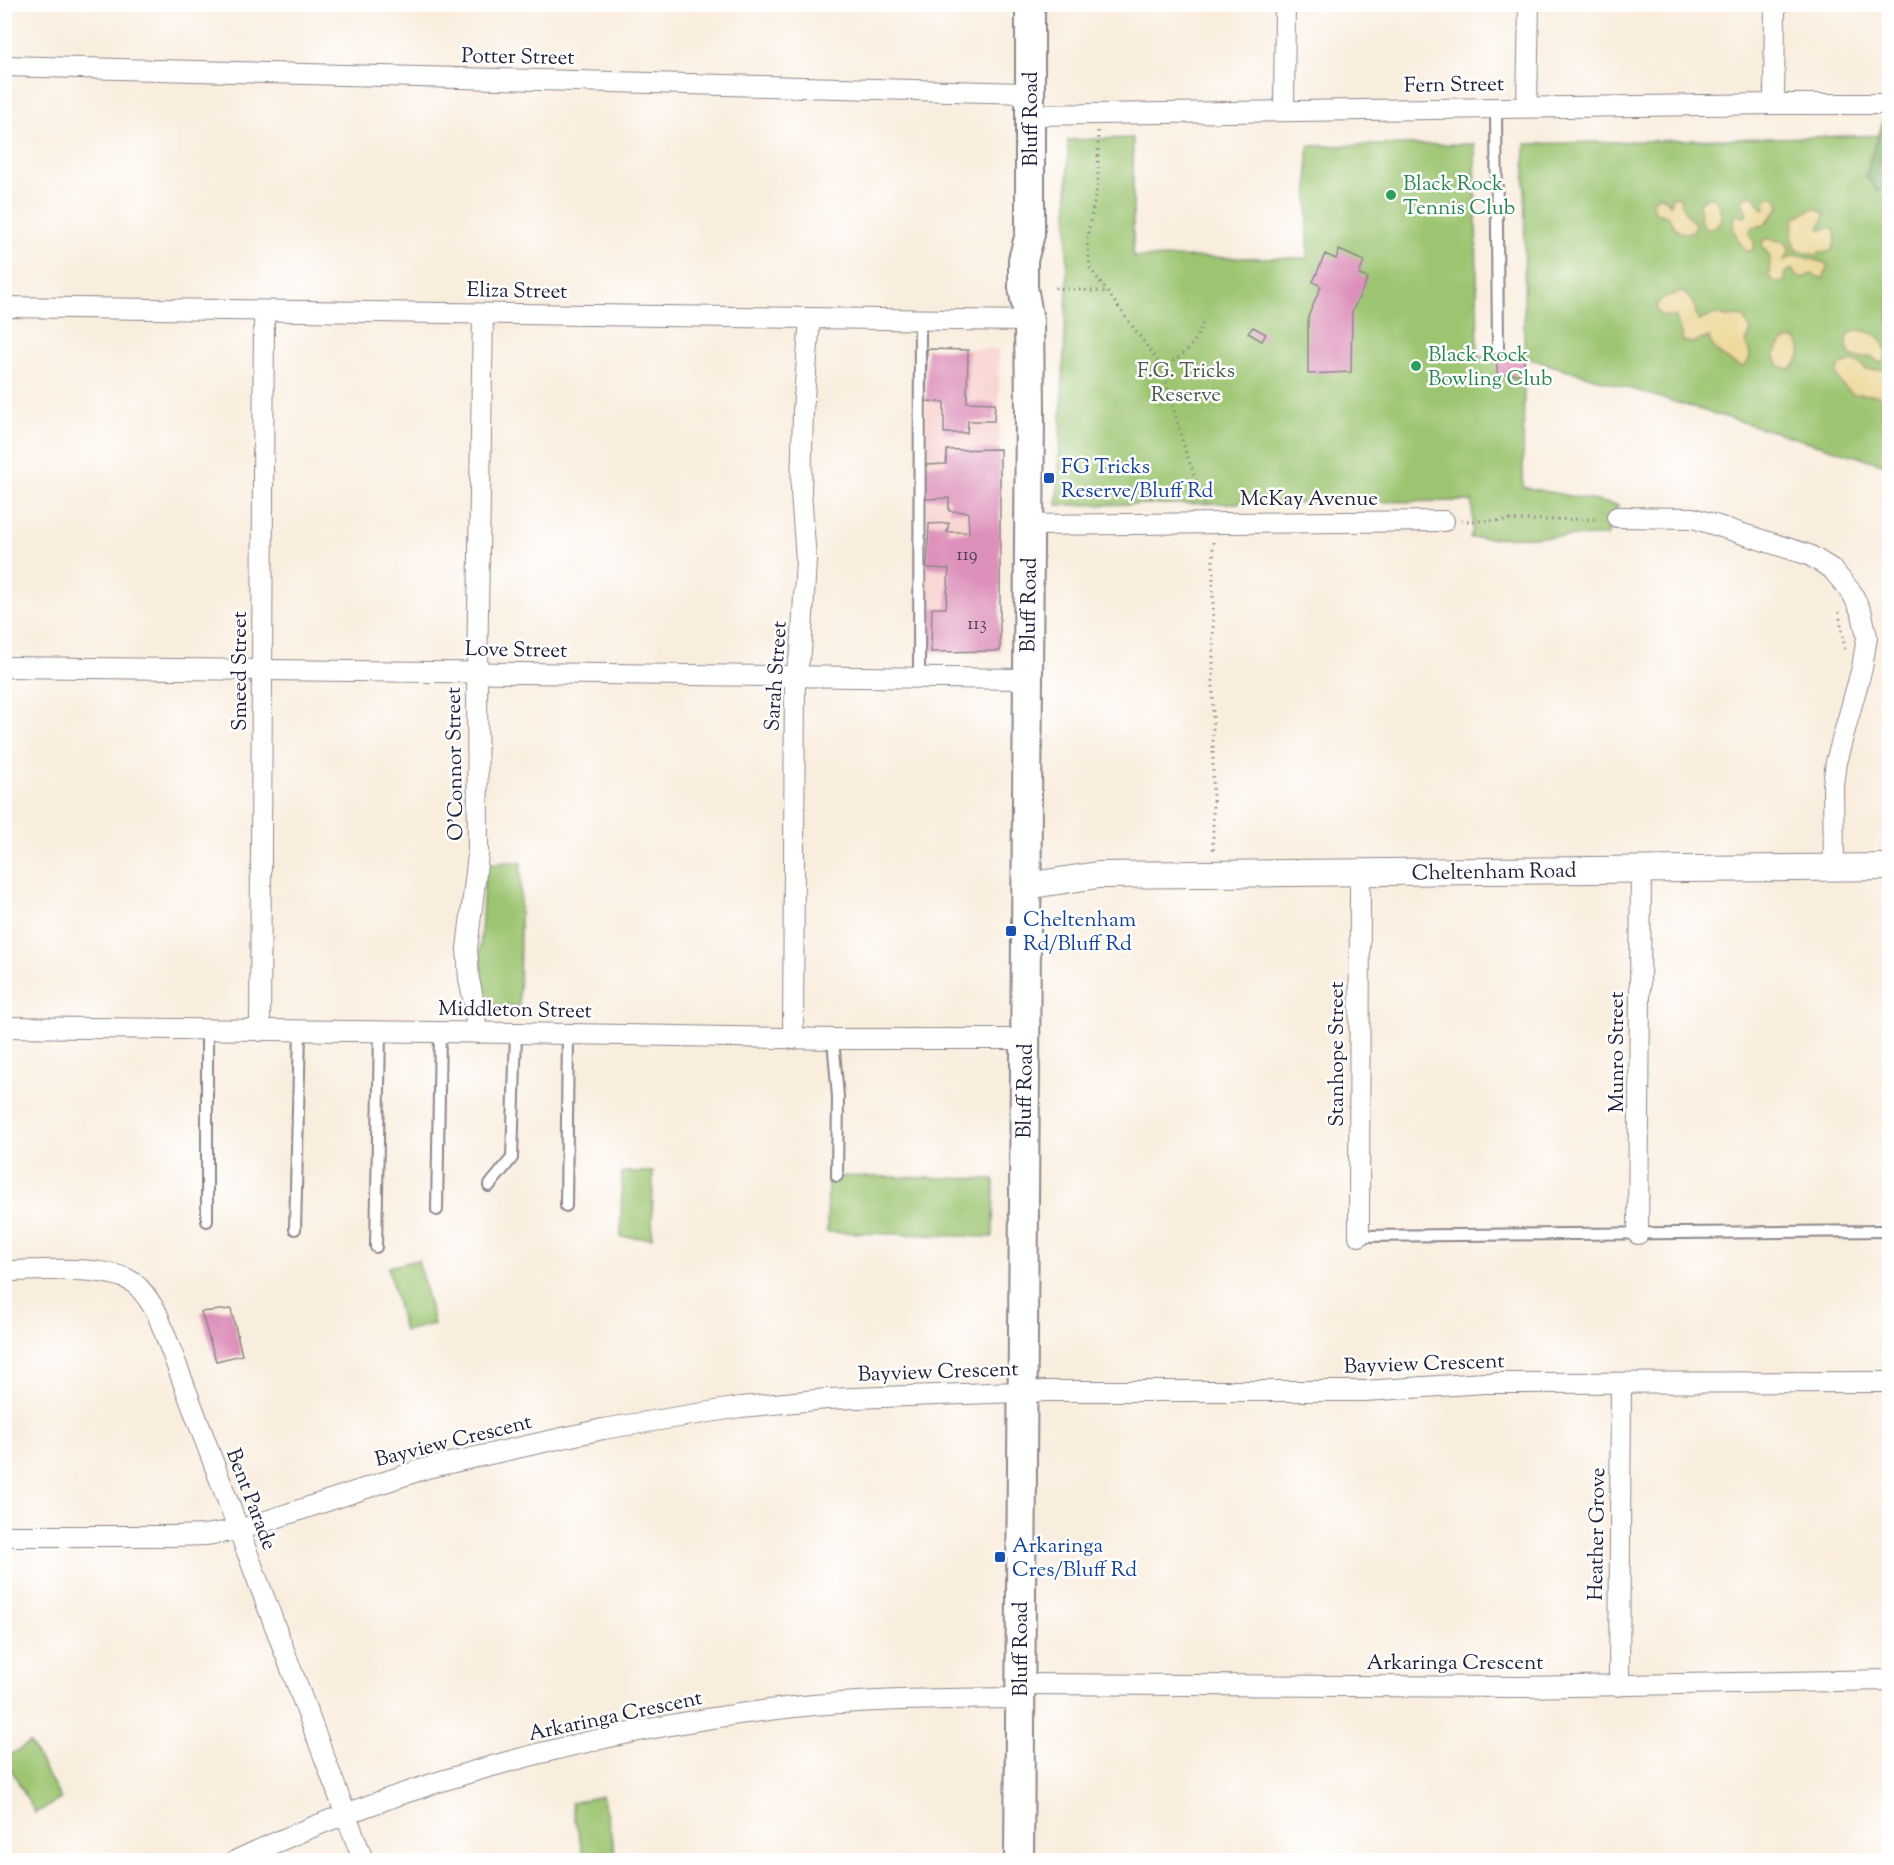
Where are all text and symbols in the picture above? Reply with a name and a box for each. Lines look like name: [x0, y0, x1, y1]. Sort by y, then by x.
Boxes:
street label: Potter Street: [461, 42, 575, 74]
street label: Fern Street: [1404, 70, 1504, 102]
street label: Bluff Road: [1017, 71, 1047, 167]
place label: Black Rock Tennis Club: [1403, 170, 1515, 224]
marker: Black Rock Tennis Club: [1384, 188, 1398, 202]
street label: Eliza Street: [466, 276, 568, 308]
place label: Black Rock Bowling Club: [1428, 341, 1552, 395]
park label: F.G. Tricks Reserve: [1137, 357, 1235, 411]
marker: Black Rock Bowling Club: [1409, 359, 1423, 373]
place label: FG Tricks Reserve/Bluff Rd: [1061, 453, 1214, 507]
marker: FG Tricks Reserve/Bluff Rd: [1042, 471, 1056, 485]
street label: McKay Avenue: [1240, 485, 1378, 515]
house number: 119: [957, 543, 978, 569]
street label: Bluff Road: [1014, 557, 1046, 653]
street label: Smeed Street: [226, 611, 256, 731]
house number: 113: [967, 612, 987, 638]
street label: Sarah Street: [758, 620, 796, 732]
street label: Love Street: [465, 635, 567, 667]
street label: O'Connor Street: [440, 687, 472, 841]
street label: Cheltenham Road: [1411, 857, 1577, 889]
place label: Cheltenham Rd/Bluff Rd: [1023, 906, 1136, 960]
marker: Cheltenham Rd/Bluff Rd: [1004, 924, 1018, 938]
street label: Stanhope Street: [1323, 981, 1353, 1127]
street label: Munro Street: [1603, 991, 1633, 1113]
street label: Middleton Street: [438, 995, 592, 1027]
street label: Bluff Road: [1010, 1043, 1042, 1139]
street label: Bayview Crescent: [1343, 1347, 1505, 1383]
street label: Bayview Crescent: [857, 1355, 1019, 1391]
street label: Bayview Crescent: [372, 1408, 535, 1476]
street label: Bent Parade: [217, 1445, 283, 1555]
street label: Heather Grove: [1582, 1467, 1614, 1601]
place label: Arkaringa Cres/Bluff Rd: [1012, 1532, 1137, 1586]
marker: Arkaringa Cres/Bluff Rd: [993, 1550, 1007, 1564]
street label: Bluff Road: [1007, 1601, 1037, 1697]
street label: Arkaringa Crescent: [1367, 1649, 1543, 1679]
street label: Arkaringa Crescent: [526, 1684, 705, 1750]

